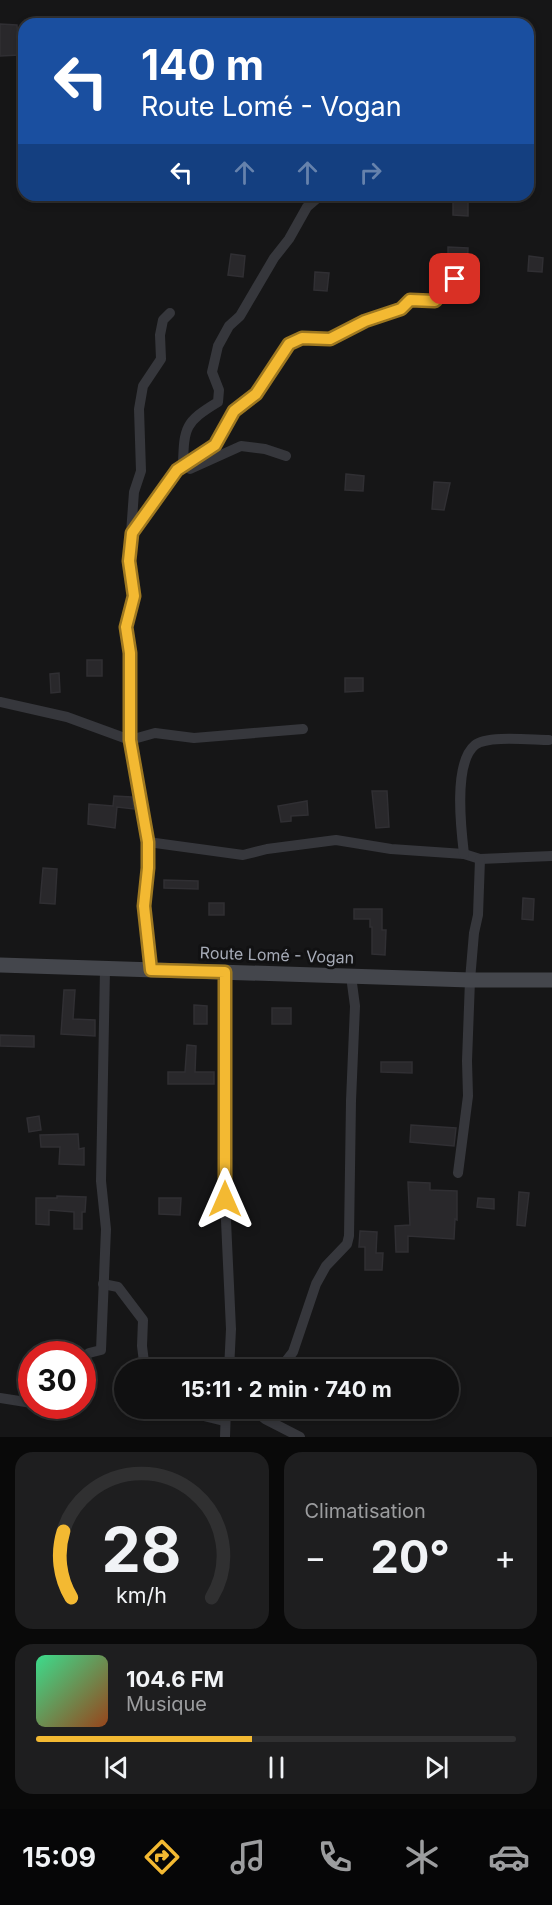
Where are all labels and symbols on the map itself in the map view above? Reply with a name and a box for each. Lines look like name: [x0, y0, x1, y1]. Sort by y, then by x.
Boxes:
pin: [429, 253, 480, 304]
street label: Route Lomé - Vogan: [199, 942, 355, 968]
position arrow: [193, 1167, 257, 1231]
speed limit sign: 30: [18, 1341, 96, 1419]

